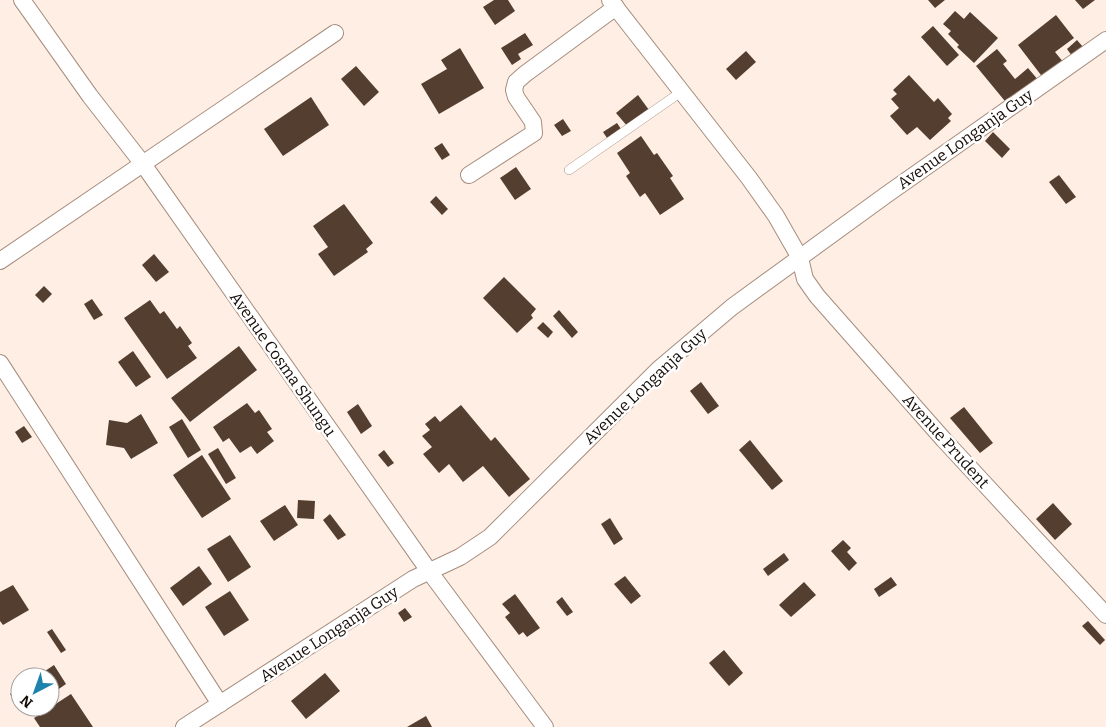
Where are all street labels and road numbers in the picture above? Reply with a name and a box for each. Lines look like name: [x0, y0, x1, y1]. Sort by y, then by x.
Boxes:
street label: Avenue Longanja Guy: [894, 85, 1037, 193]
street label: Avenue Cosma Shungu: [226, 288, 340, 440]
street label: Avenue Longanja Guy: [580, 324, 711, 448]
street label: Avenue Prudent: [899, 390, 993, 492]
street label: Avenue Longanja Guy: [256, 582, 402, 686]

